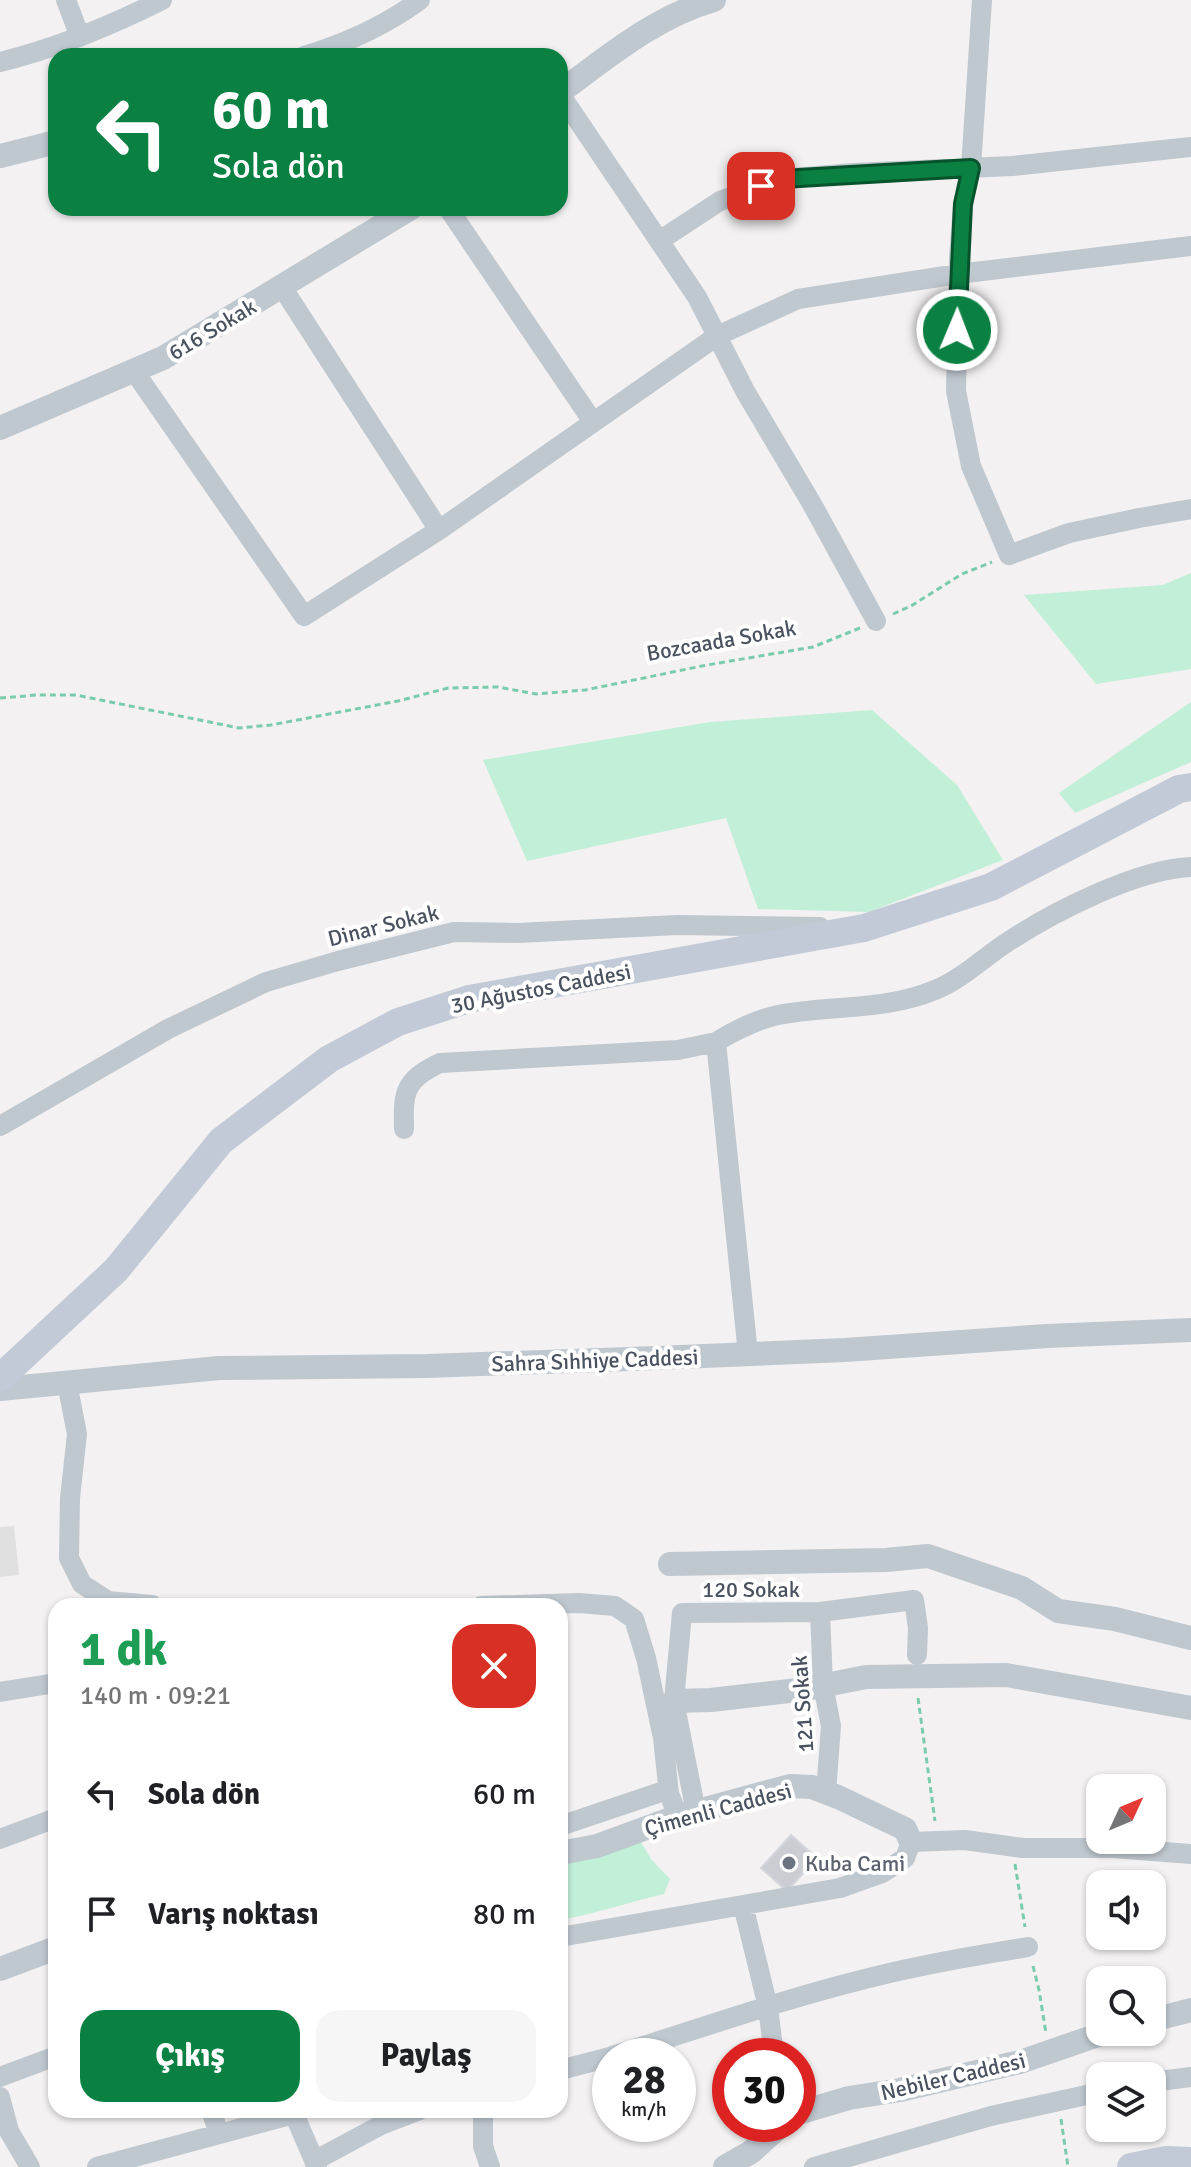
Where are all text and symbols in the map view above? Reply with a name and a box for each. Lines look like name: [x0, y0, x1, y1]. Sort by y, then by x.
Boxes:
text: 60 m: [212, 75, 330, 144]
icon: left: [80, 80, 184, 184]
text: Sola dön: [212, 144, 345, 189]
pin: [727, 152, 795, 220]
icon: arrive: [739, 164, 783, 208]
position arrow: [915, 288, 999, 372]
street label: 616 Sokak: [164, 293, 261, 366]
street label: Bozcaada Sokak: [644, 614, 798, 667]
street label: Dinar Sokak: [325, 899, 441, 952]
street label: 30 Ağustos Caddesi: [449, 958, 633, 1019]
street label: Sahra Sıhhiye Caddesi: [491, 1343, 699, 1378]
street label: 120 Sokak: [702, 1576, 800, 1603]
text: 1 dk: [80, 1620, 167, 1679]
button: close: [452, 1624, 536, 1708]
street label: 121 Sokak: [786, 1654, 819, 1753]
text: 140 m · 09:21: [80, 1680, 231, 1712]
icon: left: [80, 1772, 124, 1816]
north arrow: [1086, 1774, 1166, 1854]
map controls: [1086, 1774, 1166, 2142]
text: Sola dön: [148, 1776, 260, 1813]
text: 60 m: [473, 1776, 536, 1813]
street label: Çimenli Caddesi: [642, 1777, 795, 1842]
place label: Kuba Cami: [805, 1850, 905, 1877]
marker: Kuba Cami: [780, 1854, 798, 1872]
button: sound: [1086, 1870, 1166, 1950]
icon: arrive: [80, 1892, 124, 1936]
text: Varış noktası: [148, 1896, 319, 1933]
text: 80 m: [473, 1896, 536, 1933]
button: search: [1086, 1966, 1166, 2046]
button: Çıkış: [80, 2010, 300, 2102]
button: Paylaş: [316, 2010, 536, 2102]
speed limit sign: 30: [712, 2038, 816, 2142]
street label: Nebiler Caddesi: [878, 2047, 1028, 2106]
text: 28: [622, 2055, 666, 2105]
button: layers: [1086, 2062, 1166, 2142]
text: km/h: [621, 2097, 667, 2122]

